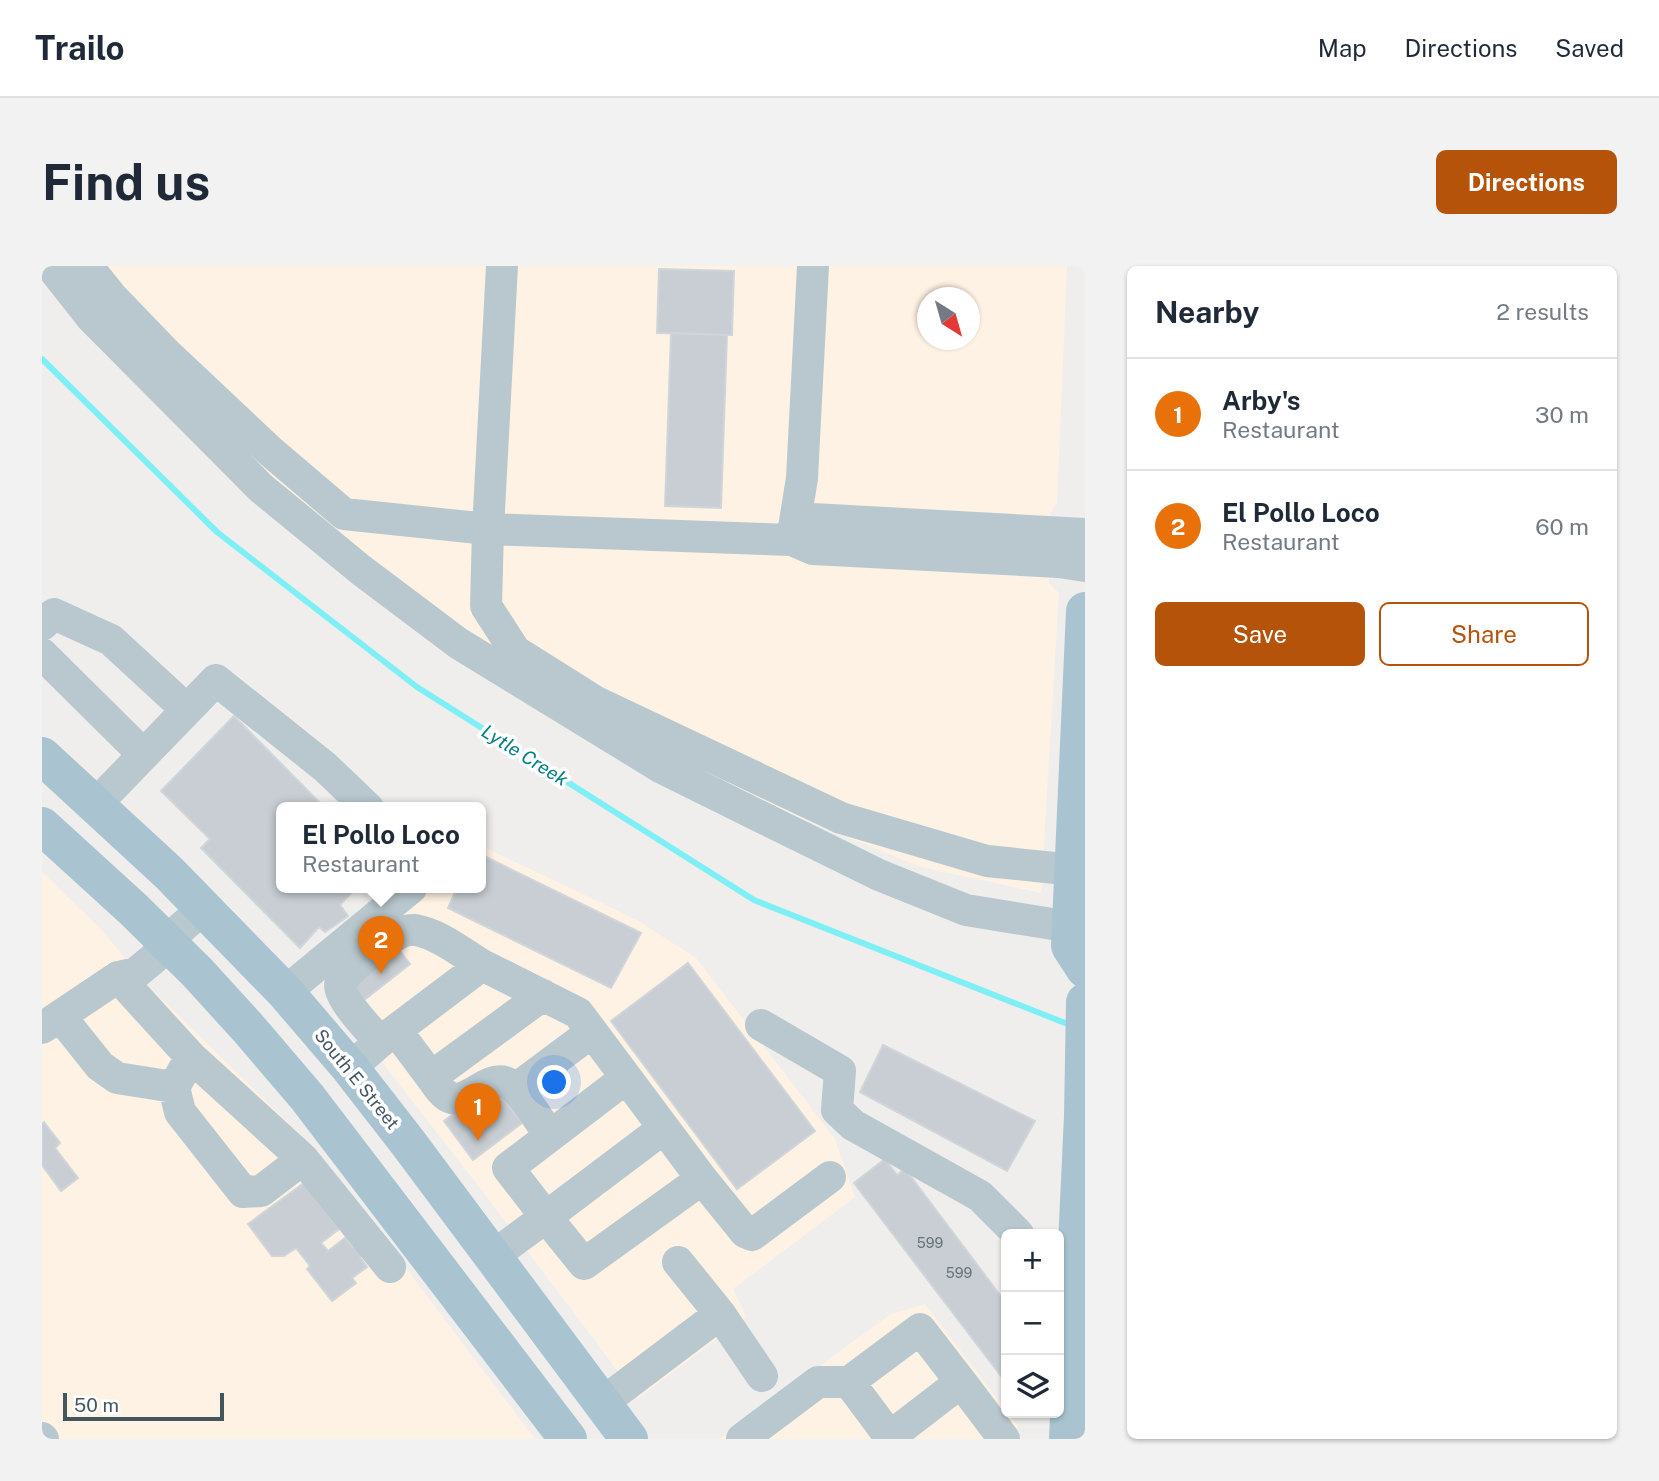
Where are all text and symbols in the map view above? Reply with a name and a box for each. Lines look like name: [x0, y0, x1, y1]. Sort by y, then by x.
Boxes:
text: Trailo: [35, 29, 125, 67]
text: Map: [1318, 34, 1367, 62]
text: Directions: [1405, 34, 1517, 62]
text: Saved: [1555, 34, 1624, 62]
button: Directions: [1436, 150, 1617, 214]
text: Find us: [42, 153, 210, 211]
north arrow: [917, 287, 980, 350]
text: Nearby: [1155, 294, 1259, 330]
text: 2 results: [1496, 298, 1589, 325]
text: Arby's: [1222, 385, 1301, 416]
text: 1: [1173, 401, 1183, 428]
text: 30 m: [1535, 401, 1589, 428]
text: Restaurant: [1222, 416, 1340, 443]
text: El Pollo Loco: [1222, 497, 1380, 528]
text: 2: [1171, 513, 1185, 540]
text: 60 m: [1535, 513, 1589, 540]
text: Restaurant: [1222, 528, 1340, 555]
button: Save: [1155, 602, 1365, 666]
button: Share: [1379, 602, 1589, 666]
water label: Lytle Creek: [478, 720, 573, 791]
popup: [276, 802, 486, 893]
text: El Pollo Loco: [302, 819, 460, 850]
text: Restaurant: [302, 850, 420, 877]
pin: 2: [358, 916, 404, 974]
street label: South E Street: [310, 1025, 404, 1133]
your location: [537, 1065, 571, 1099]
pin: 1: [455, 1083, 501, 1141]
map controls: [1001, 1229, 1064, 1418]
button: +: [1001, 1229, 1064, 1292]
house number: 599: [917, 1235, 943, 1251]
house number: 599: [946, 1265, 972, 1281]
button: −: [1001, 1292, 1064, 1355]
button: layers: [1001, 1355, 1064, 1418]
scale bar: [63, 1390, 224, 1422]
text: 50 m: [74, 1394, 119, 1416]

